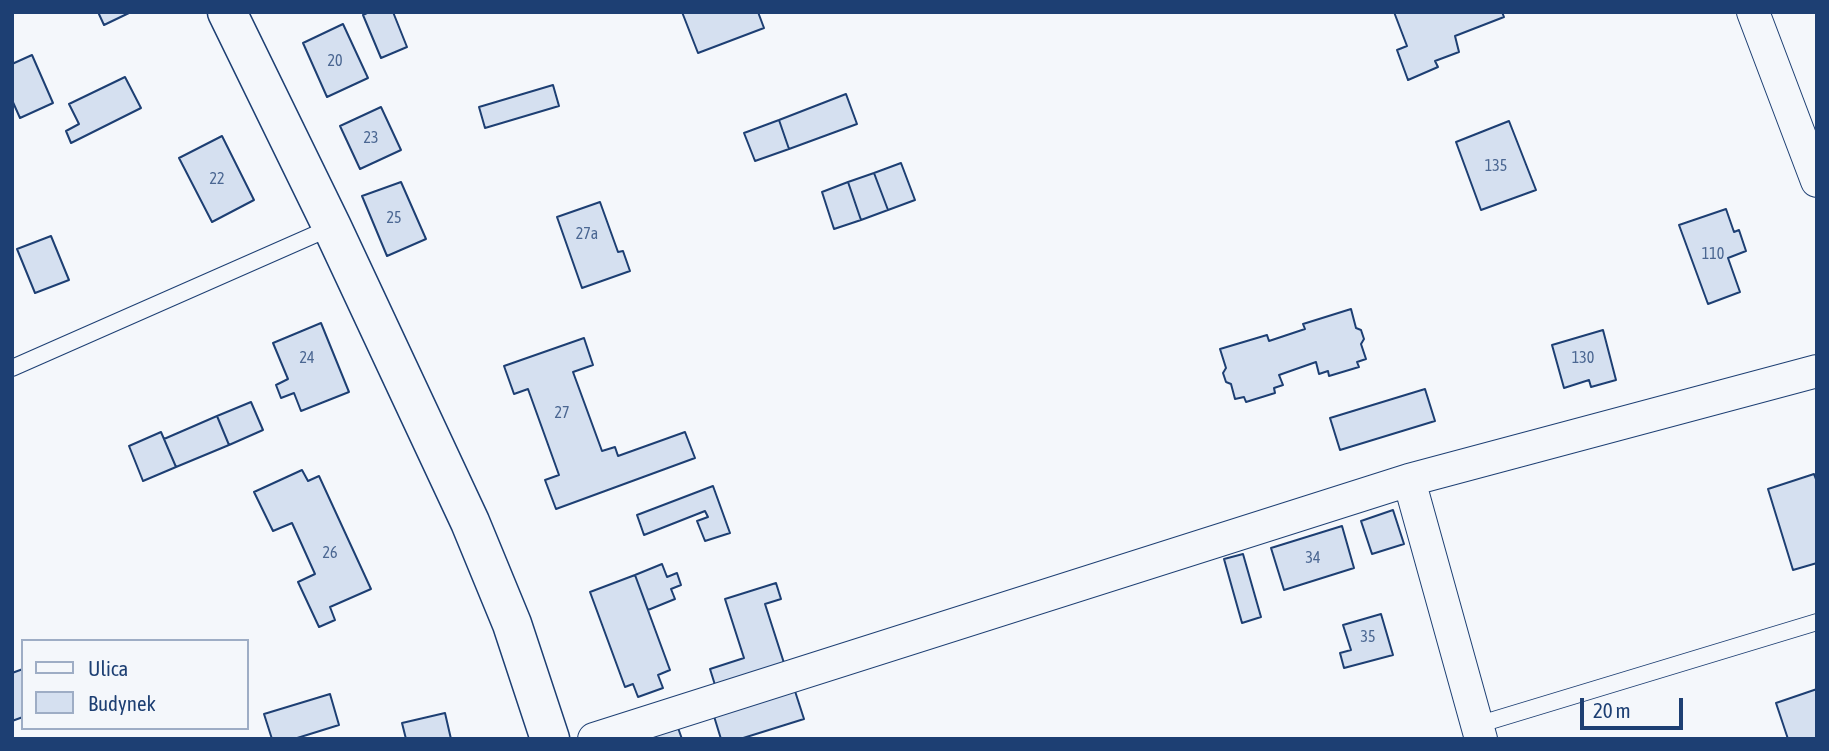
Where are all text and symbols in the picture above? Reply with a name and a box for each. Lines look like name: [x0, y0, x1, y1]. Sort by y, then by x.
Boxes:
house number: 20: [327, 51, 343, 71]
house number: 23: [363, 128, 379, 148]
house number: 135: [1485, 156, 1507, 176]
house number: 22: [209, 169, 225, 189]
house number: 25: [386, 208, 402, 228]
house number: 27a: [576, 224, 598, 244]
house number: 110: [1702, 244, 1724, 264]
house number: 24: [299, 348, 315, 368]
house number: 130: [1572, 348, 1594, 368]
house number: 27: [554, 403, 570, 423]
house number: 26: [322, 543, 338, 563]
house number: 34: [1305, 548, 1321, 568]
house number: 35: [1360, 627, 1376, 647]
legend: [21, 639, 248, 730]
text: Ulica: [88, 656, 128, 680]
scale bar: [1584, 684, 1687, 728]
text: Budynek: [88, 691, 156, 715]
text: 20 m: [1593, 698, 1631, 722]

